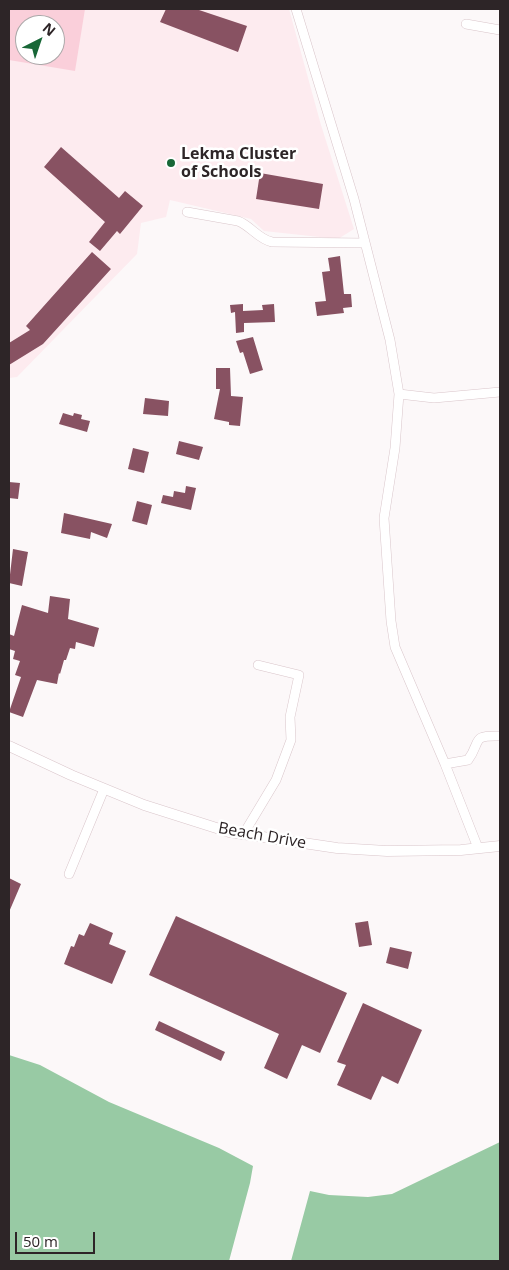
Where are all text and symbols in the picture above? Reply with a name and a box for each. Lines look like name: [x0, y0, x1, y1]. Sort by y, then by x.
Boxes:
north arrow: [15, 15, 65, 65]
text: N: [39, 18, 60, 40]
place label: Lekma Cluster of Schools: [181, 144, 296, 182]
marker: Lekma Cluster of Schools: [165, 157, 177, 169]
street label: Beach Drive: [217, 819, 307, 853]
scale bar: [18, 1222, 98, 1254]
text: 50 m: [23, 1231, 58, 1251]

